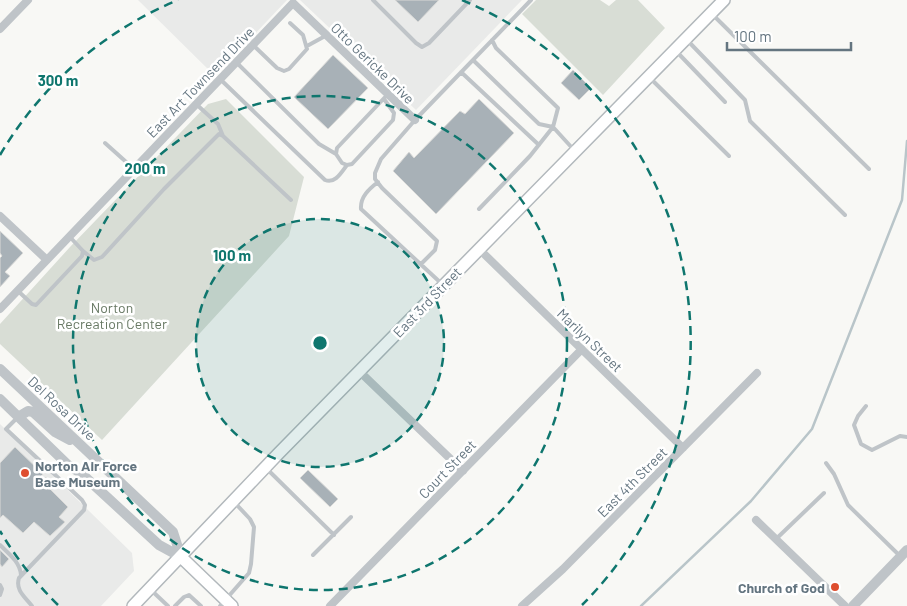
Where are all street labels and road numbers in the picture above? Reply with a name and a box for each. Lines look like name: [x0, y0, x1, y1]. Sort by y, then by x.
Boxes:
street label: Otto Gericke Drive: [328, 19, 418, 107]
street label: East Art Townsend Drive: [143, 23, 257, 141]
street label: East 3rd Street: [389, 263, 465, 341]
street label: Marilyn Street: [554, 305, 626, 375]
street label: Del Rosa Drive: [25, 372, 99, 444]
street label: Court Street: [415, 436, 479, 502]
street label: East 4th Street: [594, 444, 670, 520]

